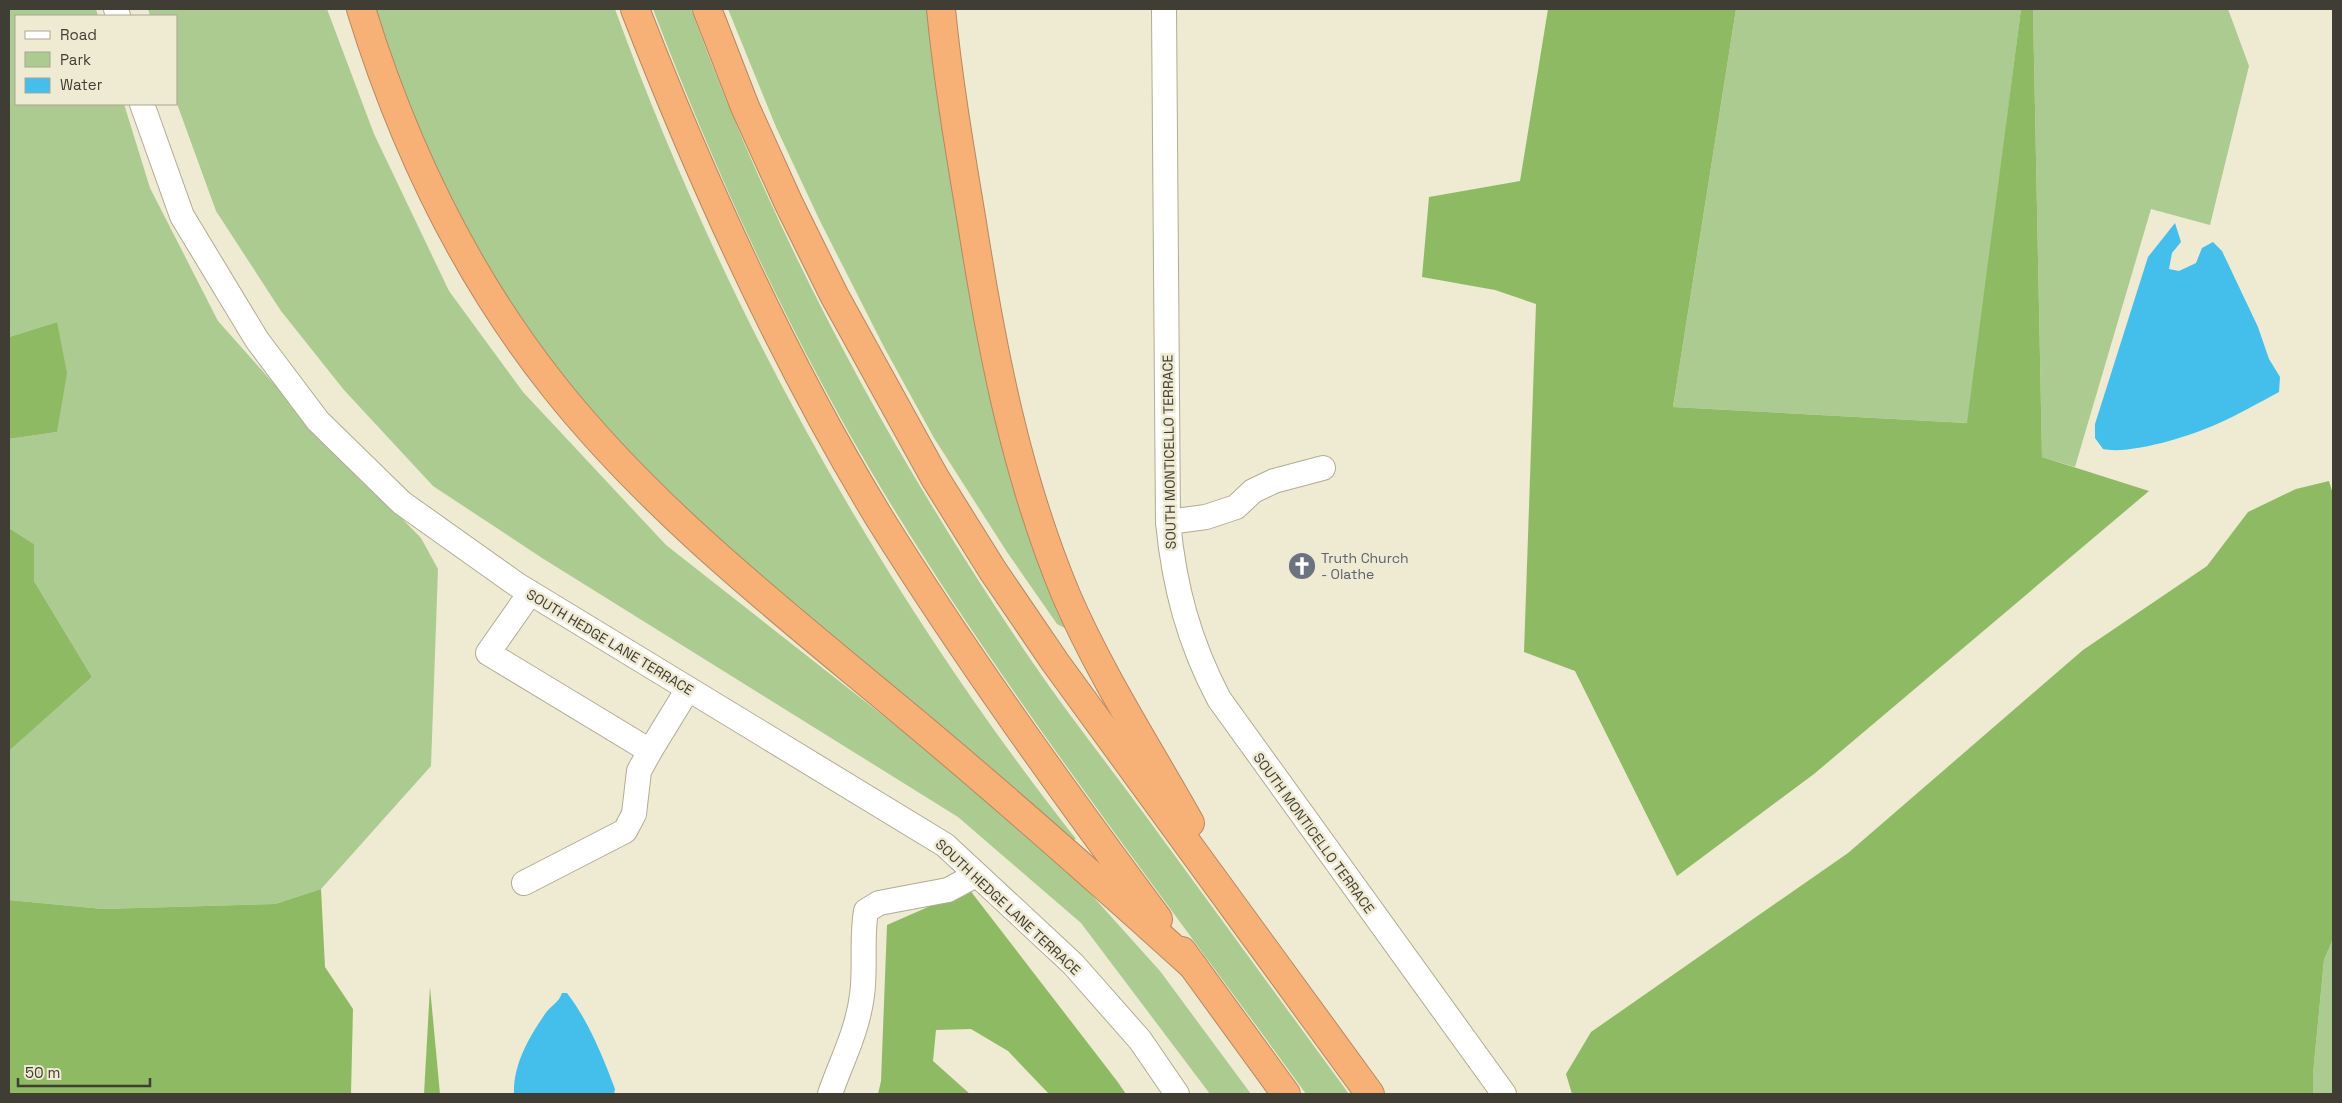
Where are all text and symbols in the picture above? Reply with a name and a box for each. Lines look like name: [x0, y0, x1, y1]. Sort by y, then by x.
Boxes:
legend: [15, 15, 178, 105]
text: Road: [60, 25, 97, 44]
text: Park: [60, 50, 91, 69]
text: Water: [60, 75, 103, 94]
street label: SOUTH MONTICELLO TERRACE: [1158, 354, 1180, 549]
place label: Truth Church - Olathe: [1321, 549, 1409, 583]
church icon: Truth Church - Olathe: [1287, 551, 1317, 581]
street label: SOUTH HEDGE LANE TERRACE: [523, 585, 697, 699]
street label: SOUTH MONTICELLO TERRACE: [1250, 749, 1379, 917]
street label: SOUTH HEDGE LANE TERRACE: [932, 835, 1084, 979]
scale bar: [18, 1056, 150, 1088]
text: 50 m: [25, 1063, 60, 1082]

